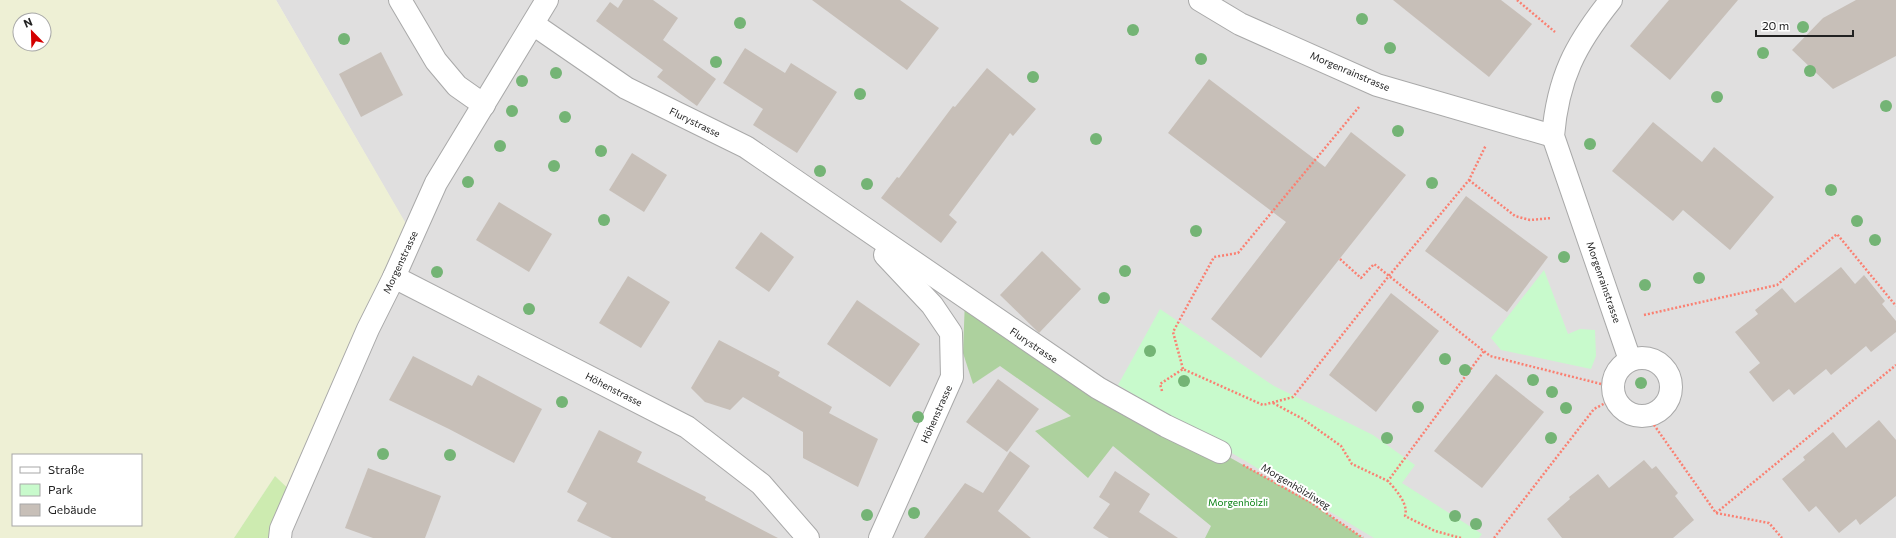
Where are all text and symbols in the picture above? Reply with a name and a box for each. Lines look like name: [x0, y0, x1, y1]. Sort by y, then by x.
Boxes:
north arrow: [12, 12, 52, 52]
scale bar: [1756, 12, 1853, 38]
text: N: [22, 15, 34, 30]
text: 20 m: [1762, 18, 1789, 32]
street label: Morgenrainstrasse: [1308, 49, 1392, 93]
street label: Flurystrasse: [668, 105, 722, 139]
street label: Morgenstrasse: [380, 229, 420, 295]
street label: Morgenrainstrasse: [1584, 240, 1624, 324]
street label: Flurystrasse: [1008, 325, 1060, 365]
street label: Höhenstrasse: [584, 370, 644, 408]
street label: Höhenstrasse: [918, 383, 954, 445]
legend: [12, 454, 142, 526]
street label: Morgenhölzliweg: [1259, 461, 1333, 512]
text: Straße: [48, 462, 84, 476]
text: Park: [48, 482, 74, 496]
park label: Morgenhölzli: [1208, 496, 1268, 508]
text: Gebäude: [48, 502, 96, 516]

